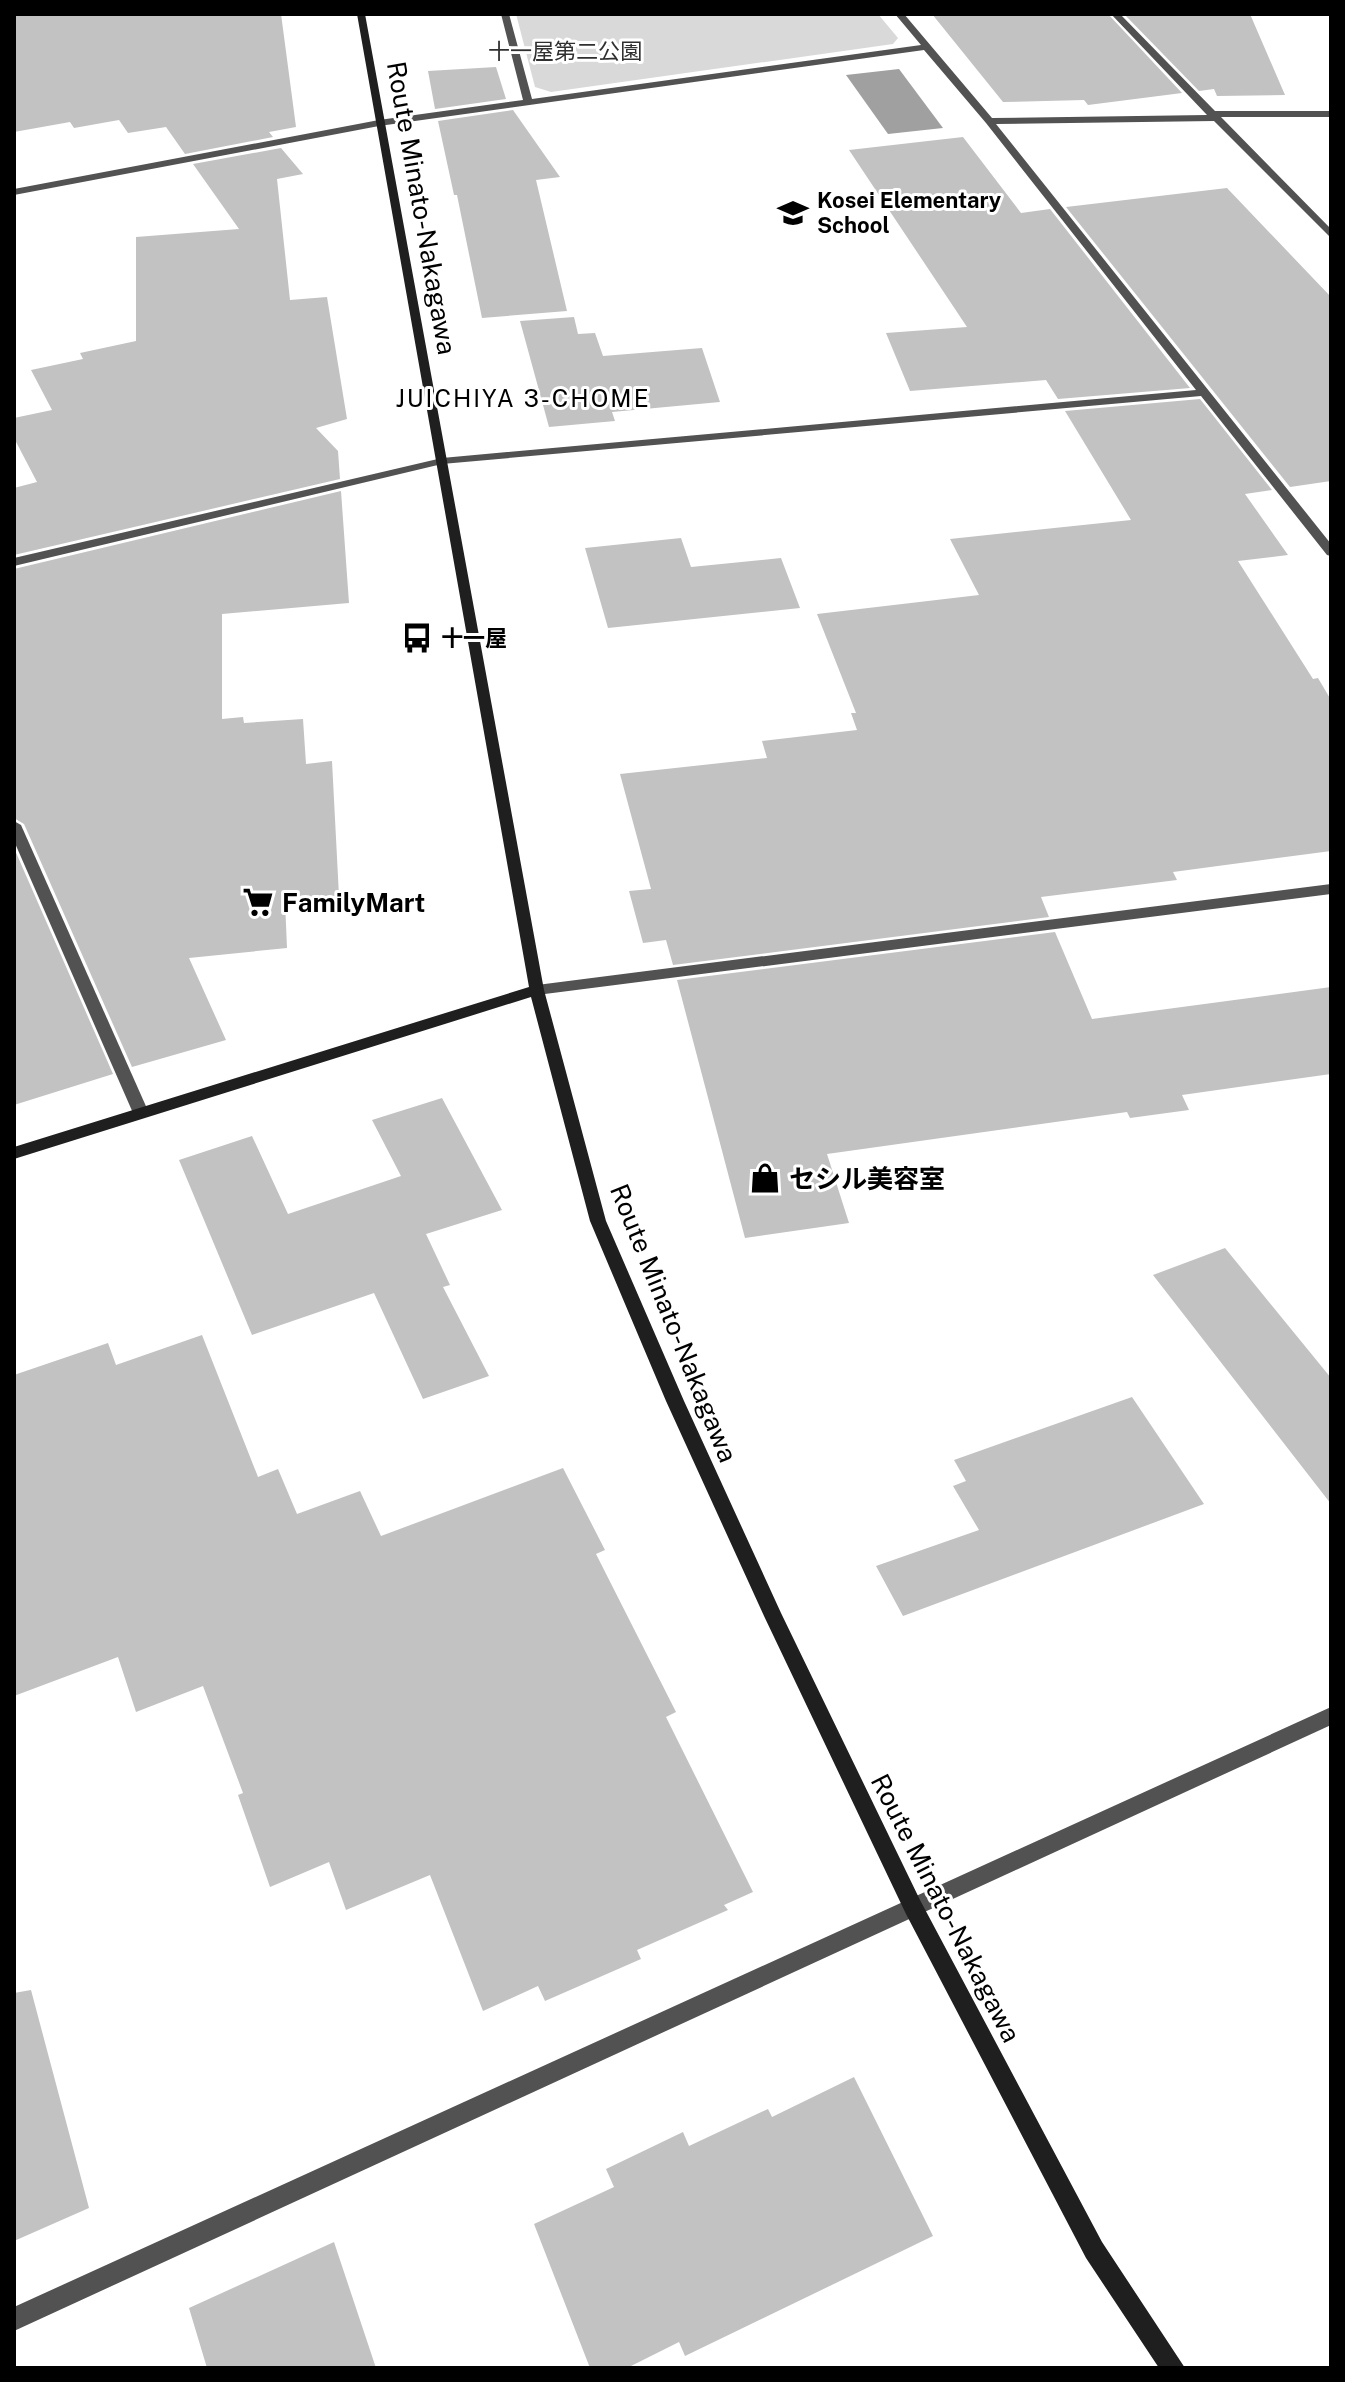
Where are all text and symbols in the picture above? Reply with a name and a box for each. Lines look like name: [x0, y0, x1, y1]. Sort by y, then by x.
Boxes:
park label: 十一屋第二公園: [488, 38, 642, 64]
street label: Route Minato-Nakagawa: [381, 59, 463, 357]
place label: Kosei Elementary School: [817, 187, 1002, 238]
school or university icon: Kosei Elementary School: [776, 196, 810, 230]
district label: JUICHIYA 3-CHOME: [395, 384, 651, 412]
bus stop icon: 十一屋: [400, 621, 434, 655]
place label: 十一屋: [441, 625, 507, 651]
supermarket icon: FamilyMart: [241, 885, 275, 919]
place label: FamilyMart: [282, 887, 425, 918]
shop icon: セシル美容室: [748, 1161, 782, 1195]
place label: セシル美容室: [789, 1163, 945, 1194]
street label: Route Minato-Nakagawa: [604, 1179, 744, 1467]
street label: Route Minato-Nakagawa: [865, 1769, 1027, 2047]

